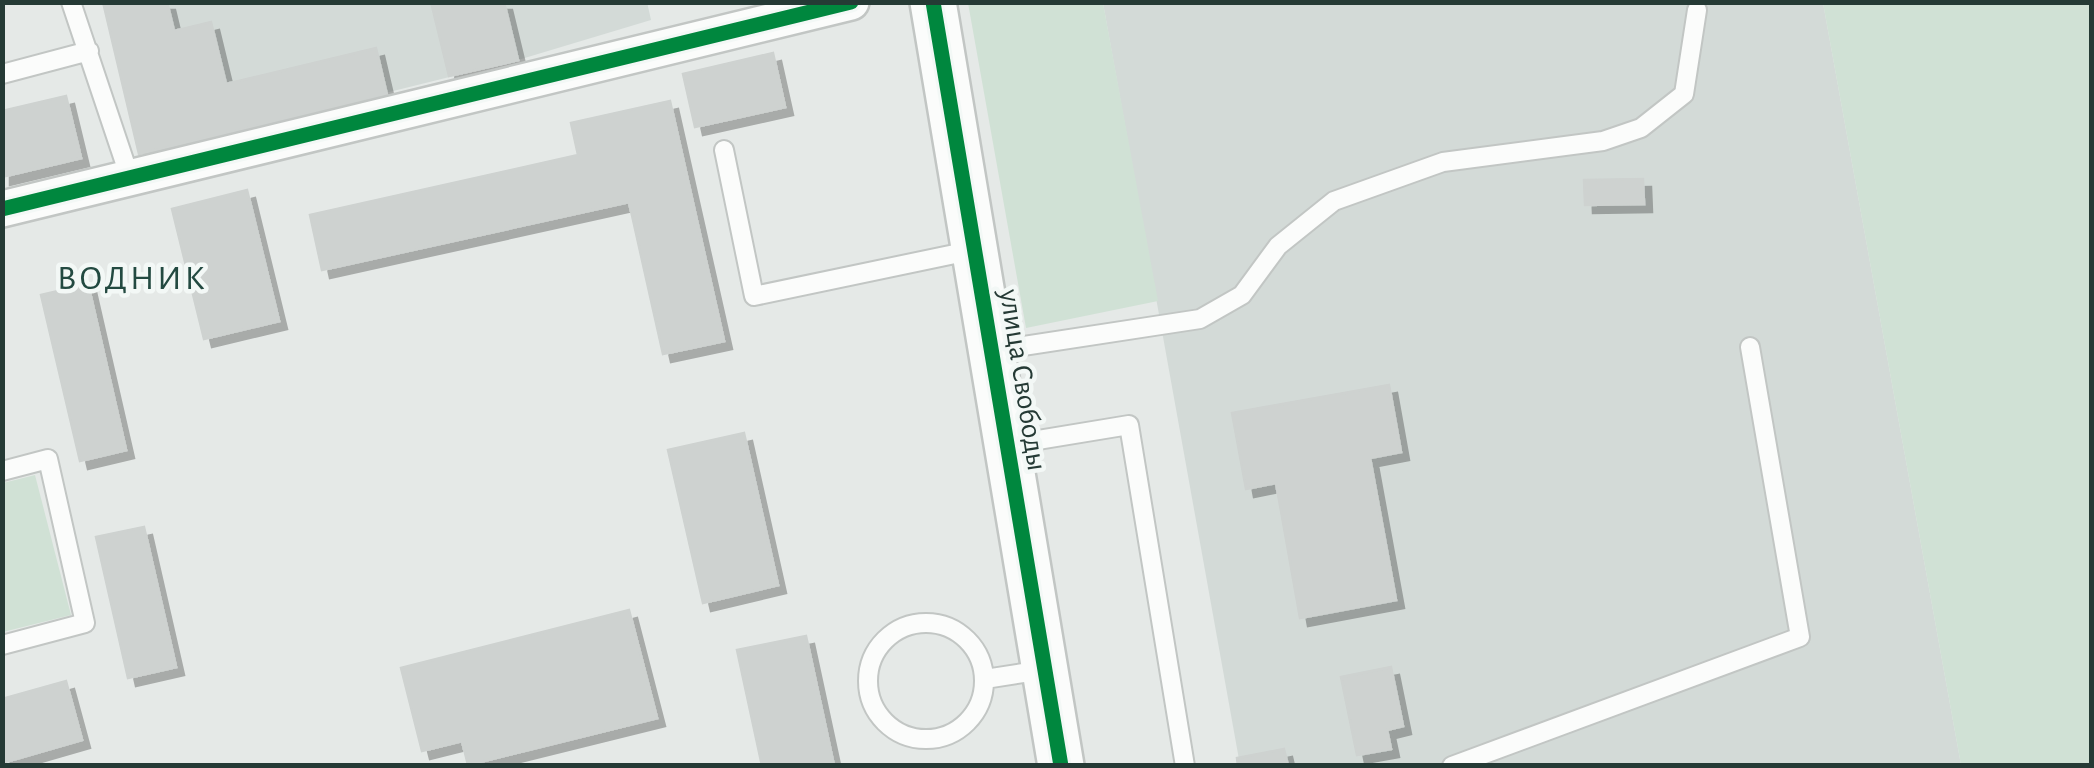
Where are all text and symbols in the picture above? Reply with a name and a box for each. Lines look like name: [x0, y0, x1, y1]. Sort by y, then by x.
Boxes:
district label: ВОДНИК: [57, 261, 207, 296]
street label: улица Свободы: [994, 286, 1052, 473]

